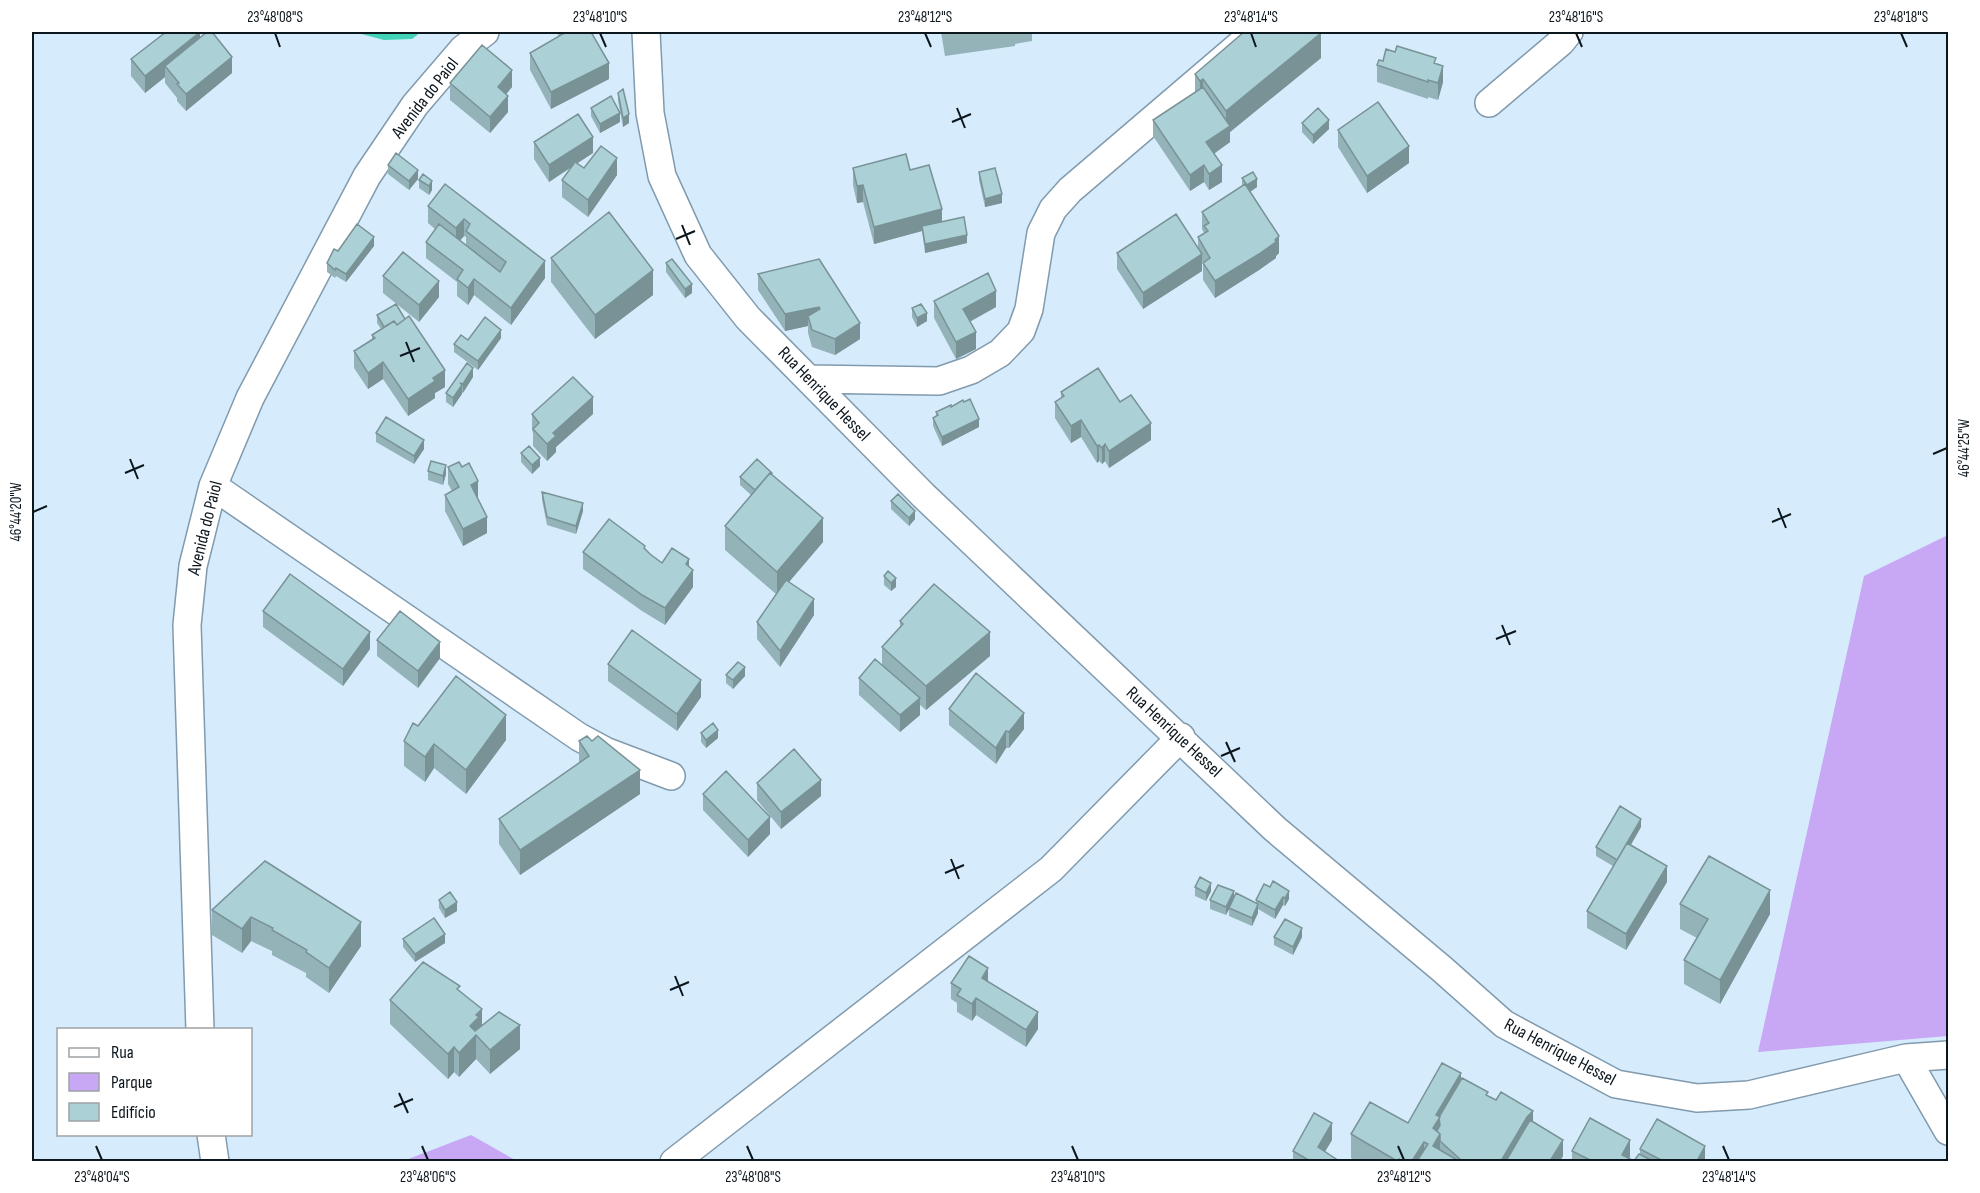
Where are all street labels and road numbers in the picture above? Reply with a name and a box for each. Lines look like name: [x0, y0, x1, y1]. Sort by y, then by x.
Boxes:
street label: Avenida do Paiol: [386, 54, 463, 143]
street label: Rua Henrique Hessel: [774, 342, 874, 446]
street label: Avenida do Paiol: [183, 479, 227, 578]
street label: Rua Henrique Hessel: [1122, 682, 1226, 782]
street label: Rua Henrique Hessel: [1501, 1014, 1619, 1090]

